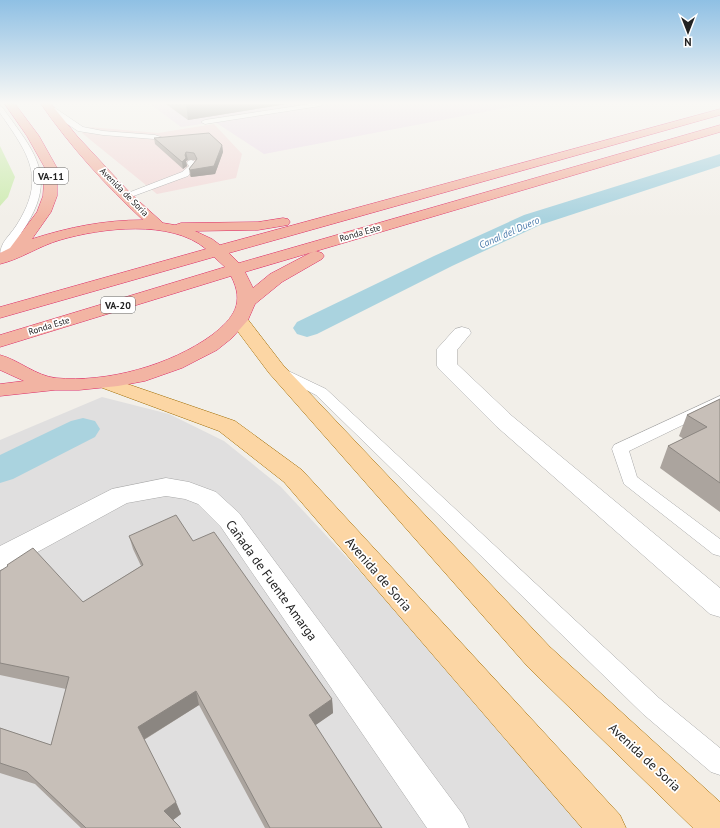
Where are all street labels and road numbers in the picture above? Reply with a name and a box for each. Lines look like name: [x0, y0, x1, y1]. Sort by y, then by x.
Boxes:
street label: Avenida de Soria: [98, 165, 151, 218]
road number: VA-11: [34, 168, 68, 184]
street label: Ronda Este: [338, 221, 382, 244]
road number: VA-20: [101, 297, 135, 313]
street label: Ronda Este: [27, 314, 71, 337]
street label: Cañada de Fuente Amarga: [222, 517, 321, 644]
street label: Avenida de Soria: [342, 534, 415, 615]
street label: Avenida de Soria: [605, 720, 684, 795]

